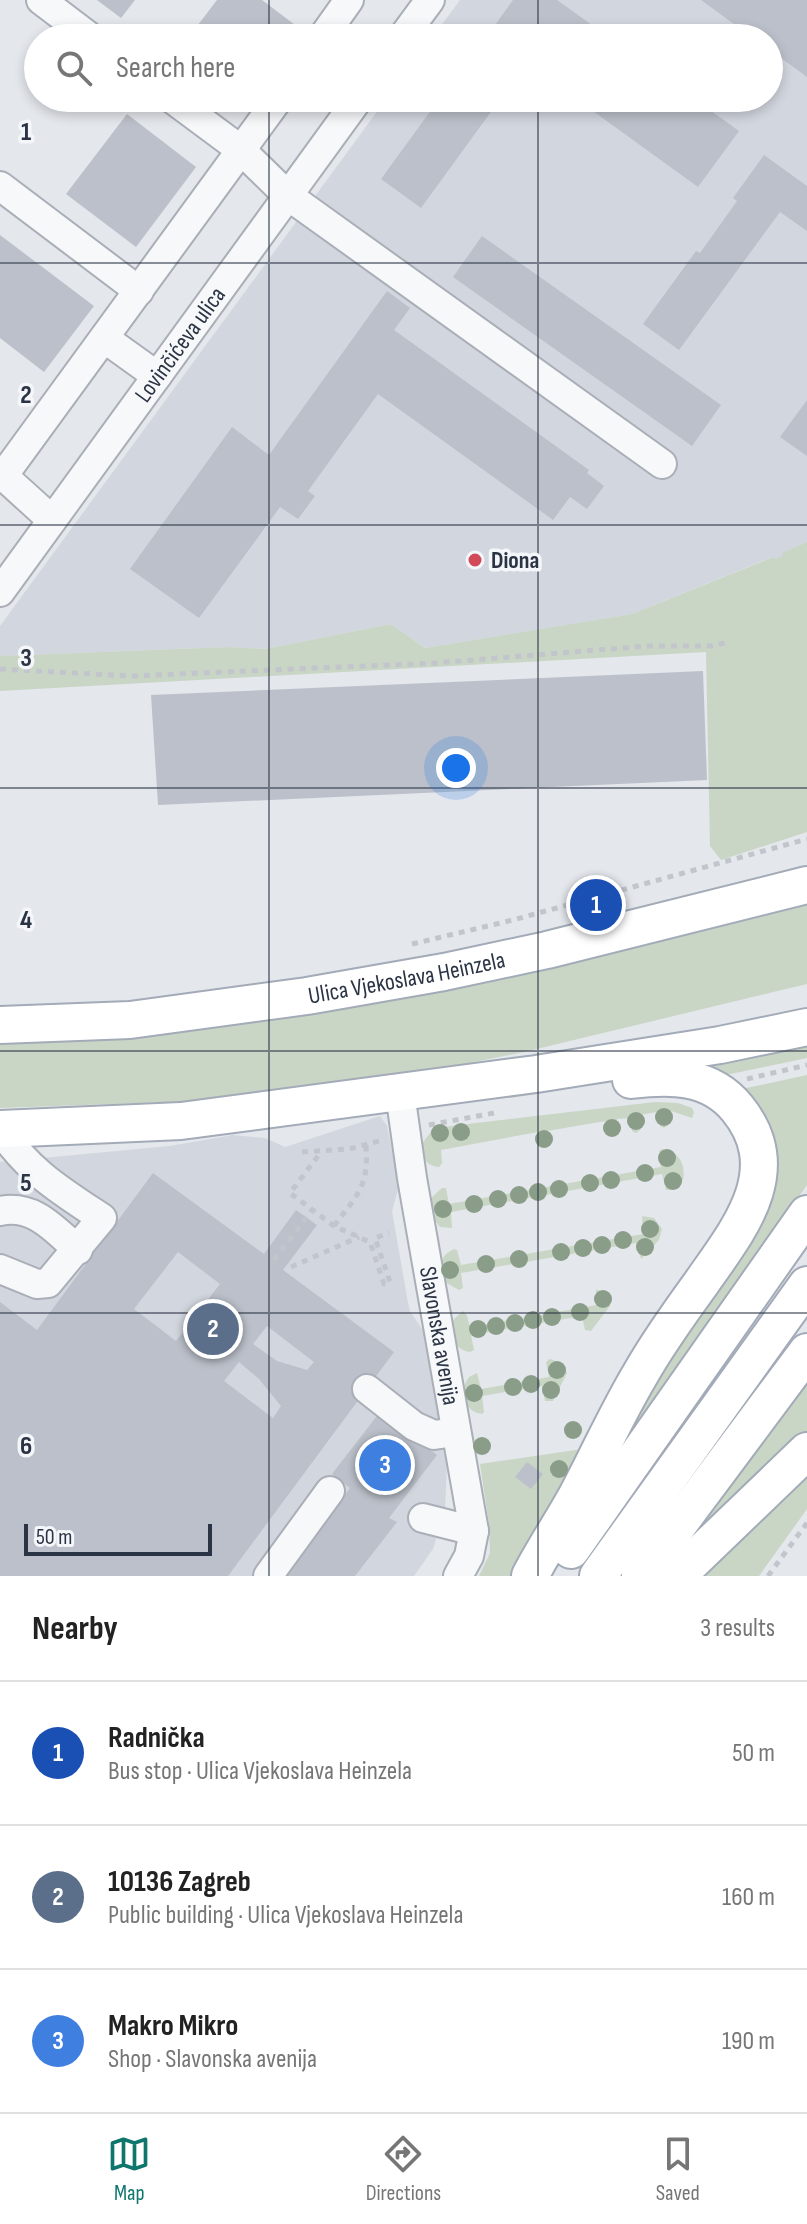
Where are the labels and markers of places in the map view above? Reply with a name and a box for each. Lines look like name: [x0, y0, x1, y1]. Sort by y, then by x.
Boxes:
place label: Diona: [491, 546, 539, 575]
marker: Diona: [466, 551, 484, 569]
pin: 1: [570, 875, 622, 935]
pin: 2: [187, 1299, 239, 1359]
pin: 3: [359, 1435, 411, 1495]

